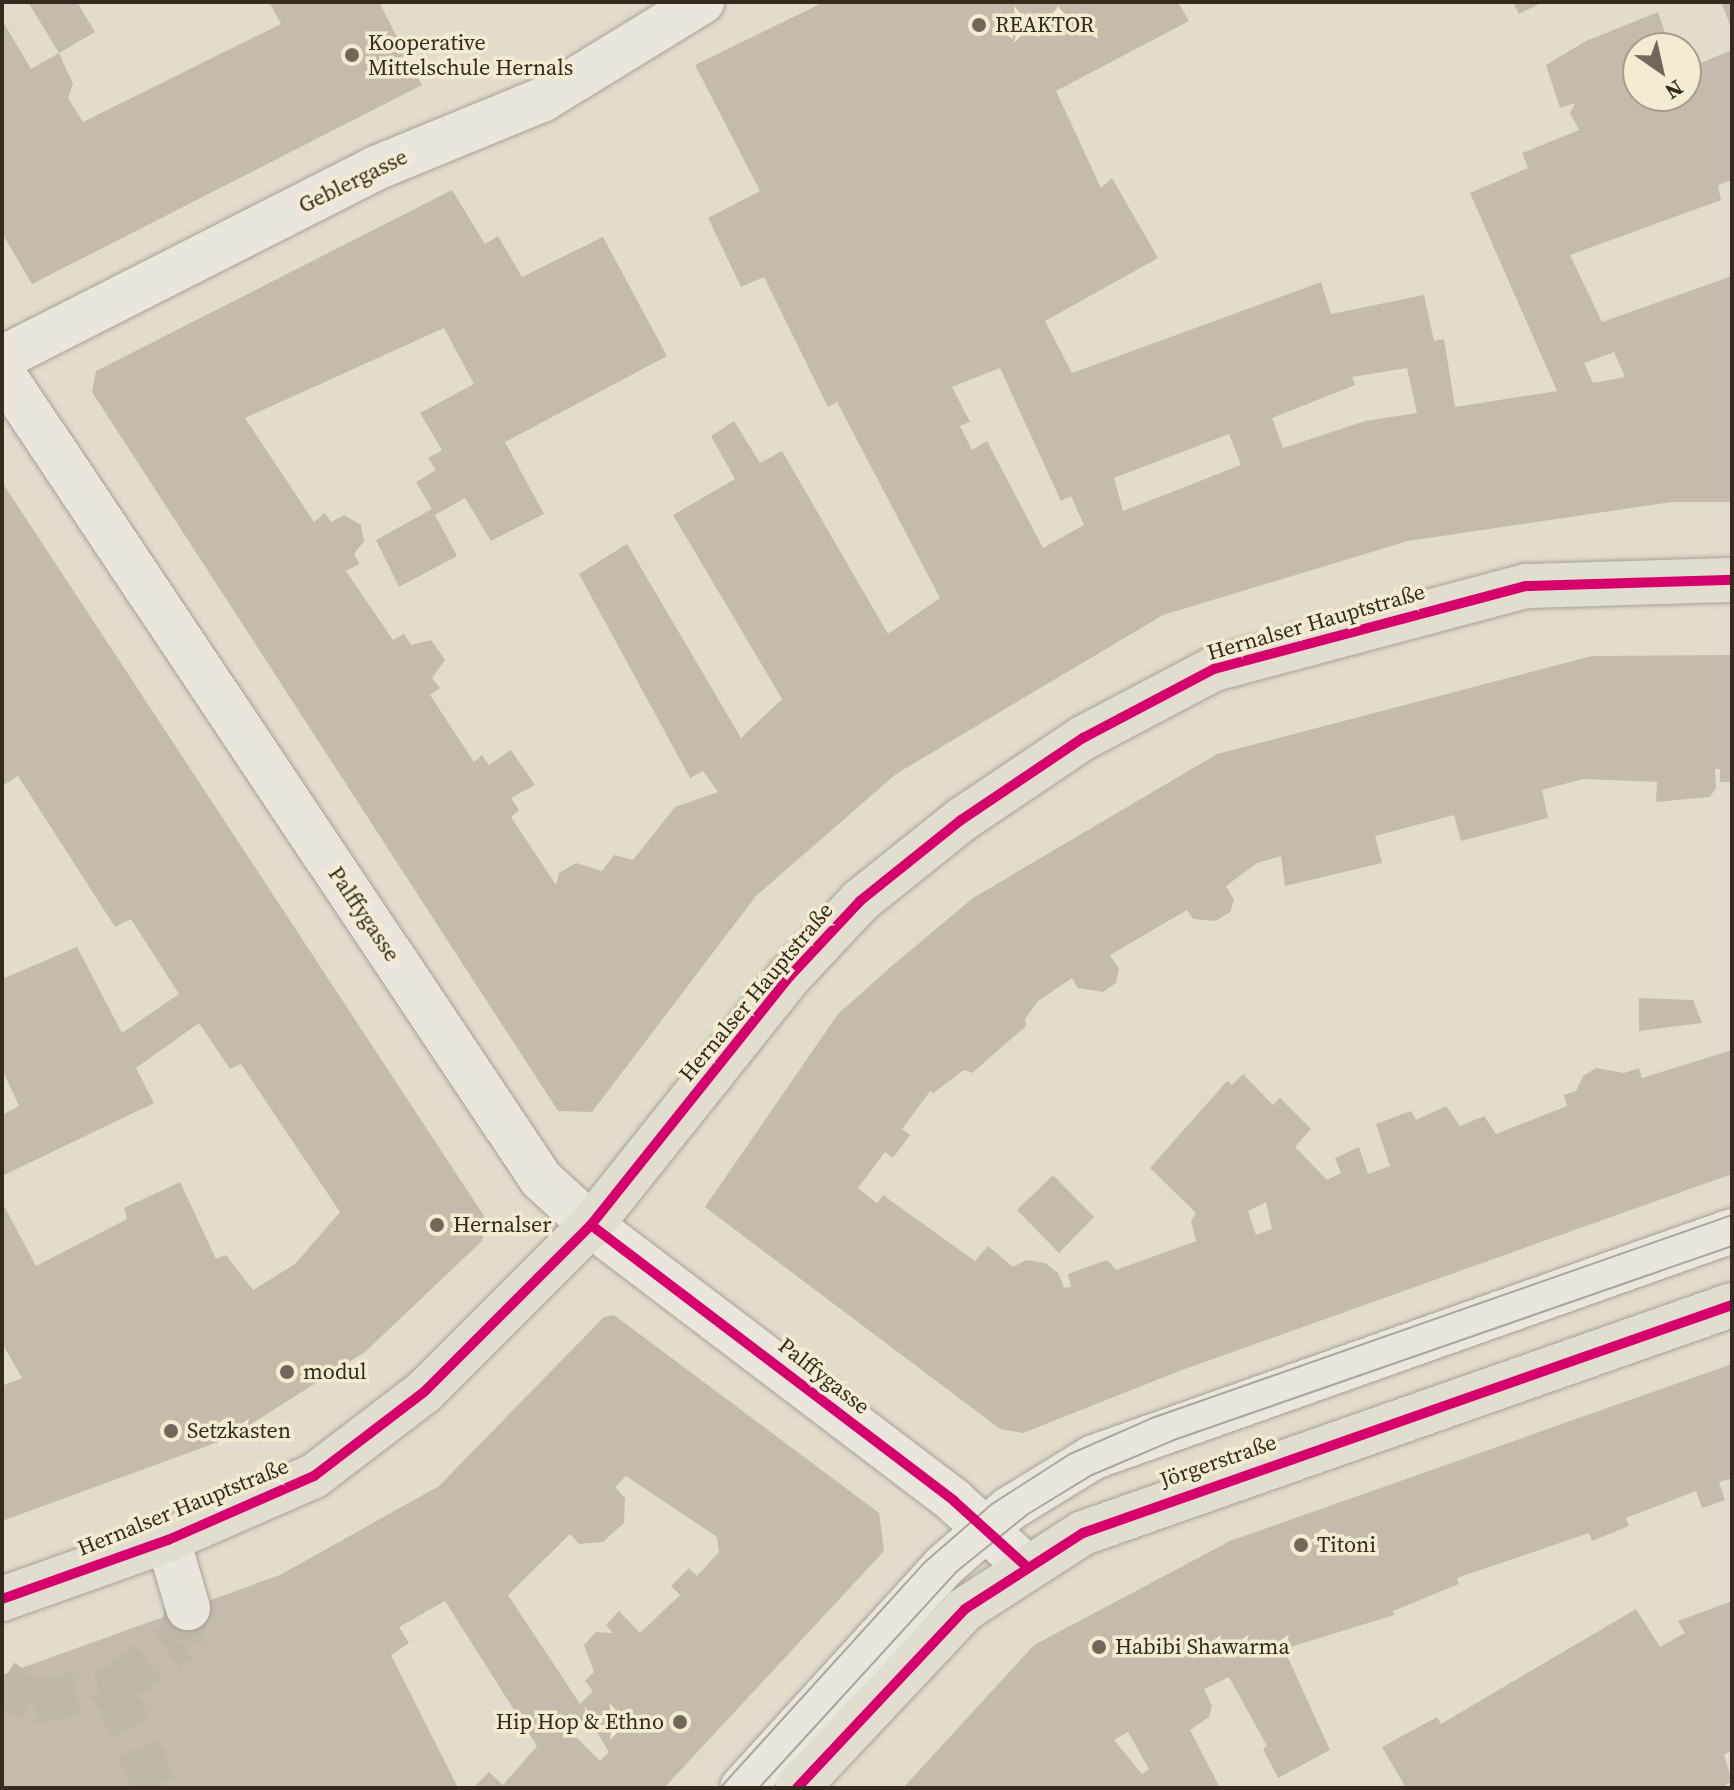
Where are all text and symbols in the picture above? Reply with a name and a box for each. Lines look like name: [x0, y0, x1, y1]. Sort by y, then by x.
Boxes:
place label: REAKTOR: [995, 12, 1094, 38]
marker: REAKTOR: [970, 16, 988, 34]
place label: Kooperative Mittelschule Hernals: [368, 29, 573, 80]
north arrow: [1622, 32, 1702, 112]
marker: Kooperative Mittelschule Hernals: [343, 46, 361, 64]
text: N: [1659, 73, 1689, 107]
street label: Geblergasse: [294, 143, 412, 219]
street label: Hernalser Hauptstraße: [1204, 578, 1428, 666]
street label: Palffygasse: [323, 862, 405, 966]
street label: Hernalser Hauptstraße: [673, 897, 839, 1087]
place label: Hernalser: [453, 1212, 552, 1238]
marker: Hernalser: [428, 1216, 446, 1234]
street label: Palffygasse: [773, 1332, 875, 1420]
place label: modul: [303, 1359, 367, 1385]
marker: modul: [278, 1363, 296, 1381]
place label: Setzkasten: [187, 1418, 291, 1444]
marker: Setzkasten: [162, 1422, 180, 1440]
street label: Jörgerstraße: [1156, 1429, 1280, 1493]
street label: Hernalser Hauptstraße: [74, 1453, 292, 1561]
place label: Titoni: [1317, 1532, 1376, 1558]
marker: Titoni: [1292, 1536, 1310, 1554]
place label: Habibi Shawarma: [1115, 1634, 1290, 1660]
marker: Habibi Shawarma: [1090, 1638, 1108, 1656]
place label: Hip Hop & Ethno: [496, 1709, 664, 1735]
marker: Hip Hop & Ethno: [671, 1713, 689, 1731]

